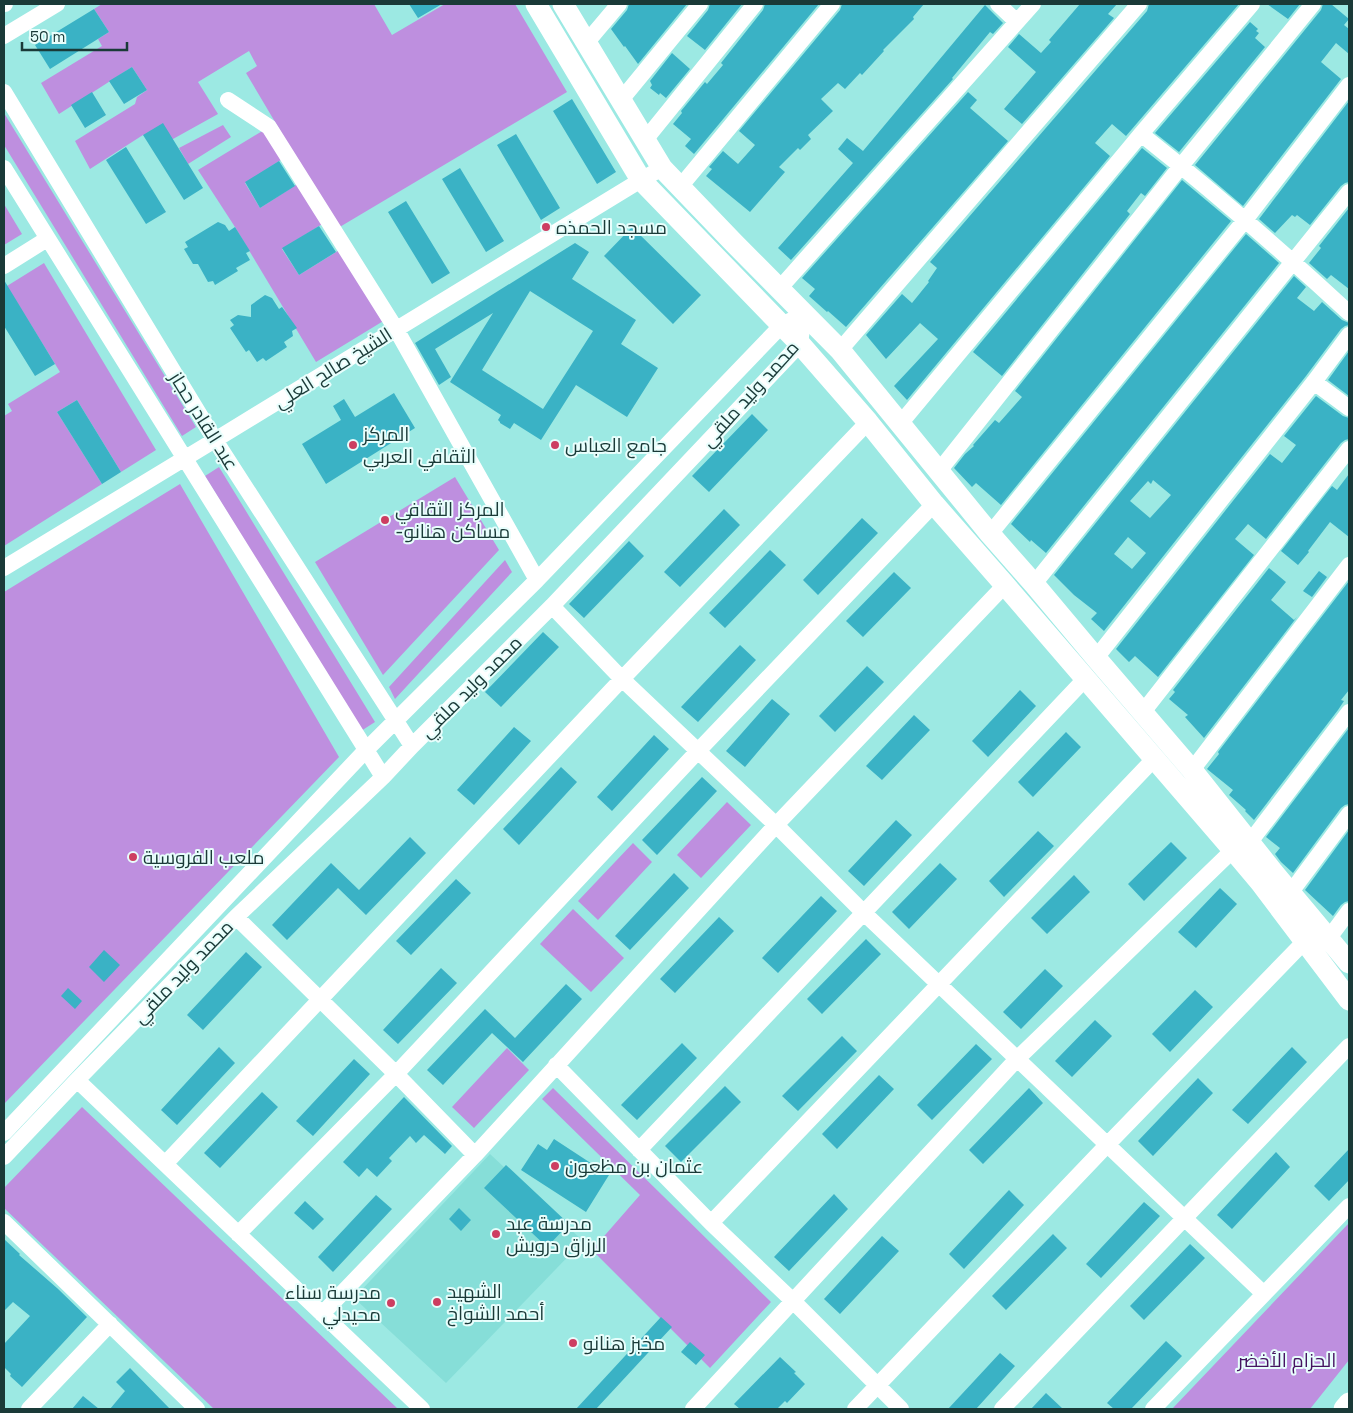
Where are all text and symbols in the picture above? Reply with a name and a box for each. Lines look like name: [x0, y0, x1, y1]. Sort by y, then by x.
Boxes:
scale bar: [22, 20, 128, 52]
text: 50 m: [30, 27, 65, 46]
place label: مسجد الحمذه: [556, 215, 667, 240]
marker: مسجد الحمذه: [540, 221, 552, 233]
street label: الشيخ صالح العلي: [269, 322, 398, 416]
street label: محمد وليد ملقي: [696, 336, 806, 454]
street label: عبد القادر حجاز: [163, 366, 244, 475]
place label: المركز الثقافي العربي: [362, 422, 476, 471]
place label: جامع العباس: [565, 433, 667, 459]
marker: المركز الثقافي العربي: [347, 439, 359, 451]
marker: جامع العباس: [549, 439, 561, 451]
place label: المركز الثقافي -مساكن هنانو: [395, 497, 510, 544]
marker: المركز الثقافي -مساكن هنانو: [379, 514, 391, 526]
street label: محمد وليد ملقي: [415, 631, 529, 745]
place label: ملعب الفروسية: [143, 845, 264, 870]
marker: ملعب الفروسية: [127, 851, 139, 863]
street label: محمد وليد ملقي: [127, 915, 240, 1031]
place label: عثمان بن مظعون: [565, 1154, 703, 1179]
marker: عثمان بن مظعون: [549, 1160, 561, 1172]
place label: مدرسة عبد الرزاق درويش: [506, 1211, 607, 1258]
marker: مدرسة عبد الرزاق درويش: [490, 1228, 502, 1240]
place label: الشهيد أحمد الشواخ: [447, 1279, 544, 1327]
place label: مدرسة سناء محيدلي: [285, 1280, 381, 1329]
marker: الشهيد أحمد الشواخ: [431, 1296, 443, 1308]
marker: مدرسة سناء محيدلي: [385, 1297, 397, 1309]
place label: مخبز هنانو: [583, 1331, 665, 1356]
marker: مخبز هنانو: [567, 1337, 579, 1349]
park label: الحزام الأخضر: [1237, 1348, 1336, 1374]

